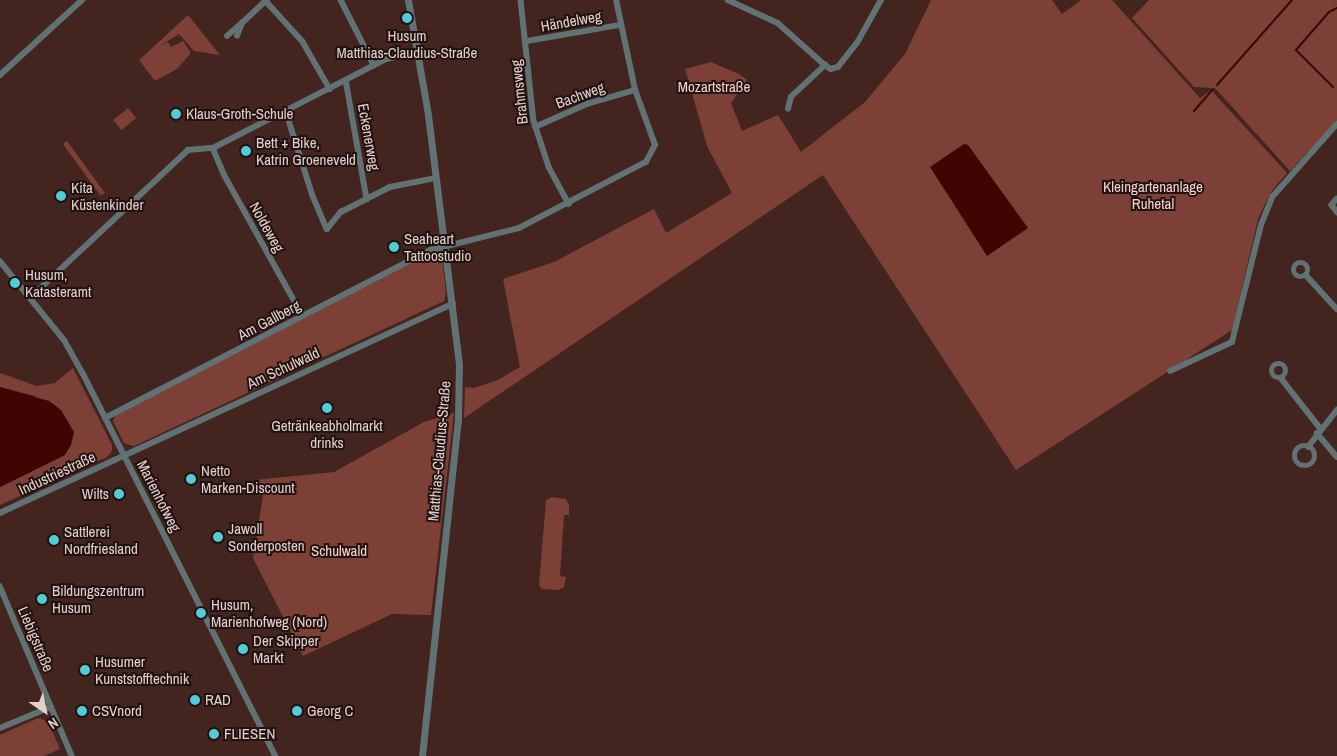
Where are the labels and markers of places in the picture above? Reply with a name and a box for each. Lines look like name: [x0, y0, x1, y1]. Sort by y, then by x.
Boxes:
marker: Husum Matthias-Claudius-Straße: [401, 12, 413, 24]
place label: Husum Matthias-Claudius-Straße: [337, 26, 477, 61]
place label: Klaus-Groth-Schule: [186, 105, 293, 123]
marker: Klaus-Groth-Schule: [170, 108, 182, 120]
place label: Bett + Bike, Katrin Groeneveld: [256, 133, 356, 168]
marker: Bett + Bike, Katrin Groeneveld: [240, 145, 252, 157]
place label: Kita Küstenkinder: [71, 178, 143, 213]
marker: Kita Küstenkinder: [55, 190, 67, 202]
place label: Seaheart Tattoostudio: [404, 229, 471, 264]
marker: Seaheart Tattoostudio: [388, 241, 400, 253]
place label: Husum, Katasteramt: [25, 265, 91, 300]
marker: Husum, Katasteramt: [9, 277, 21, 289]
marker: Getränkeabholmarkt drinks: [321, 402, 333, 414]
place label: Getränkeabholmarkt drinks: [271, 416, 383, 451]
place label: Netto Marken-Discount: [201, 461, 295, 496]
marker: Netto Marken-Discount: [185, 473, 197, 485]
place label: Wilts: [82, 485, 109, 503]
marker: Wilts: [113, 488, 125, 500]
place label: Jawoll Sonderposten: [228, 519, 305, 554]
place label: Sattlerei Nordfriesland: [64, 522, 138, 557]
marker: Jawoll Sonderposten: [212, 531, 224, 543]
marker: Sattlerei Nordfriesland: [48, 534, 60, 546]
place label: Bildungszentrum Husum: [52, 581, 144, 616]
marker: Bildungszentrum Husum: [36, 593, 48, 605]
place label: Husum, Marienhofweg (Nord): [211, 595, 327, 630]
marker: Husum, Marienhofweg (Nord): [195, 607, 207, 619]
place label: Der Skipper Markt: [253, 631, 319, 666]
marker: Der Skipper Markt: [237, 643, 249, 655]
place label: Husumer Kunststofftechnik: [95, 652, 189, 687]
marker: Husumer Kunststofftechnik: [79, 664, 91, 676]
place label: RAD: [205, 691, 231, 709]
marker: RAD: [189, 694, 201, 706]
place label: CSVnord: [92, 702, 142, 720]
place label: Georg C: [307, 702, 353, 720]
marker: CSVnord: [76, 705, 88, 717]
marker: Georg C: [291, 705, 303, 717]
place label: FLIESEN: [224, 725, 275, 743]
marker: FLIESEN: [208, 728, 220, 740]

